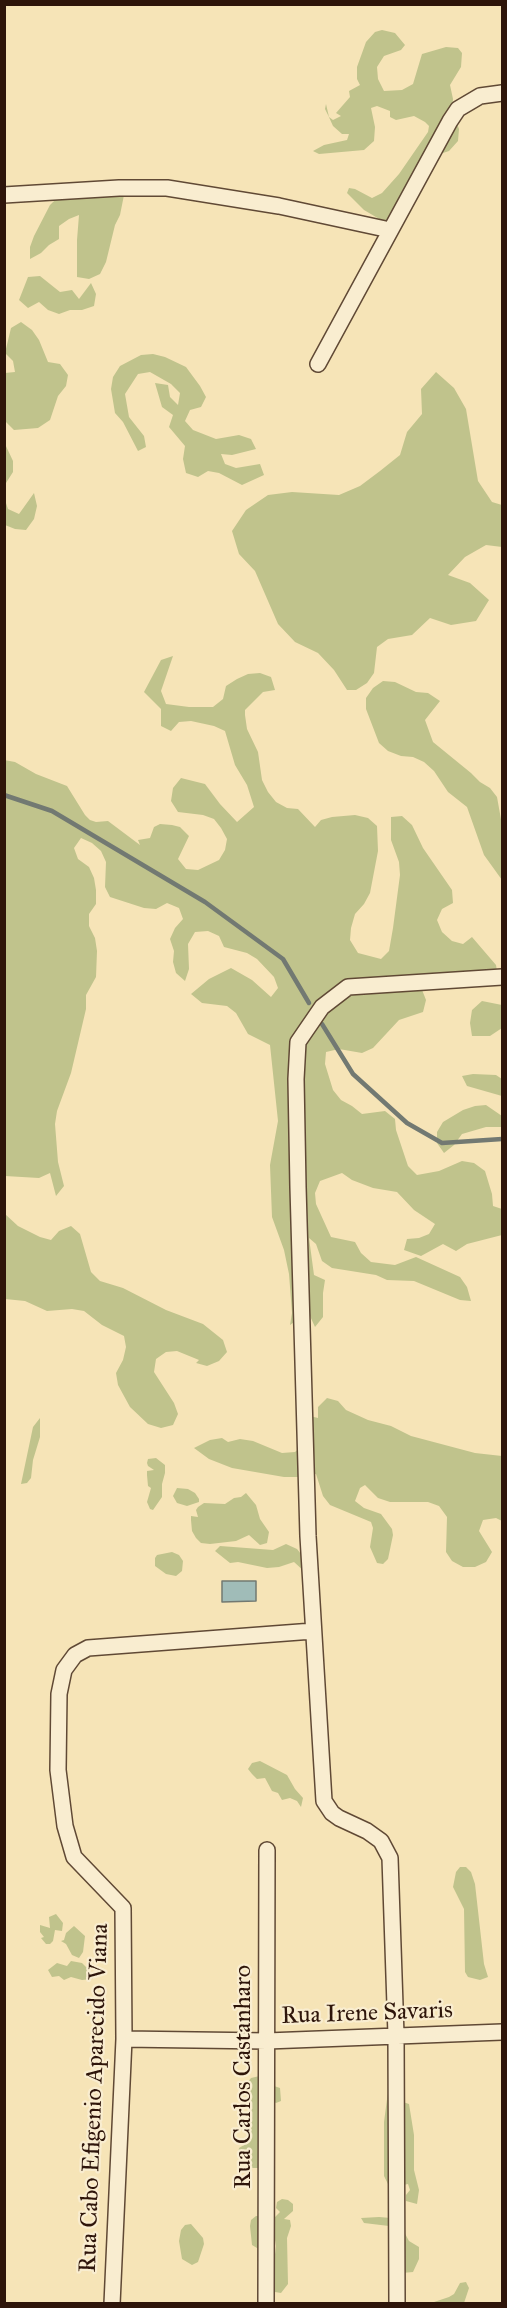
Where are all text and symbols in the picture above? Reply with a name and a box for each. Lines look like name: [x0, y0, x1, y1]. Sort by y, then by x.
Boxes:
street label: Rua Cabo Efigenio Aparecido Viana: [75, 1923, 115, 2273]
street label: Rua Carlos Castanharo: [230, 1965, 258, 2189]
street label: Rua Irene Savaris: [281, 1997, 453, 2031]

